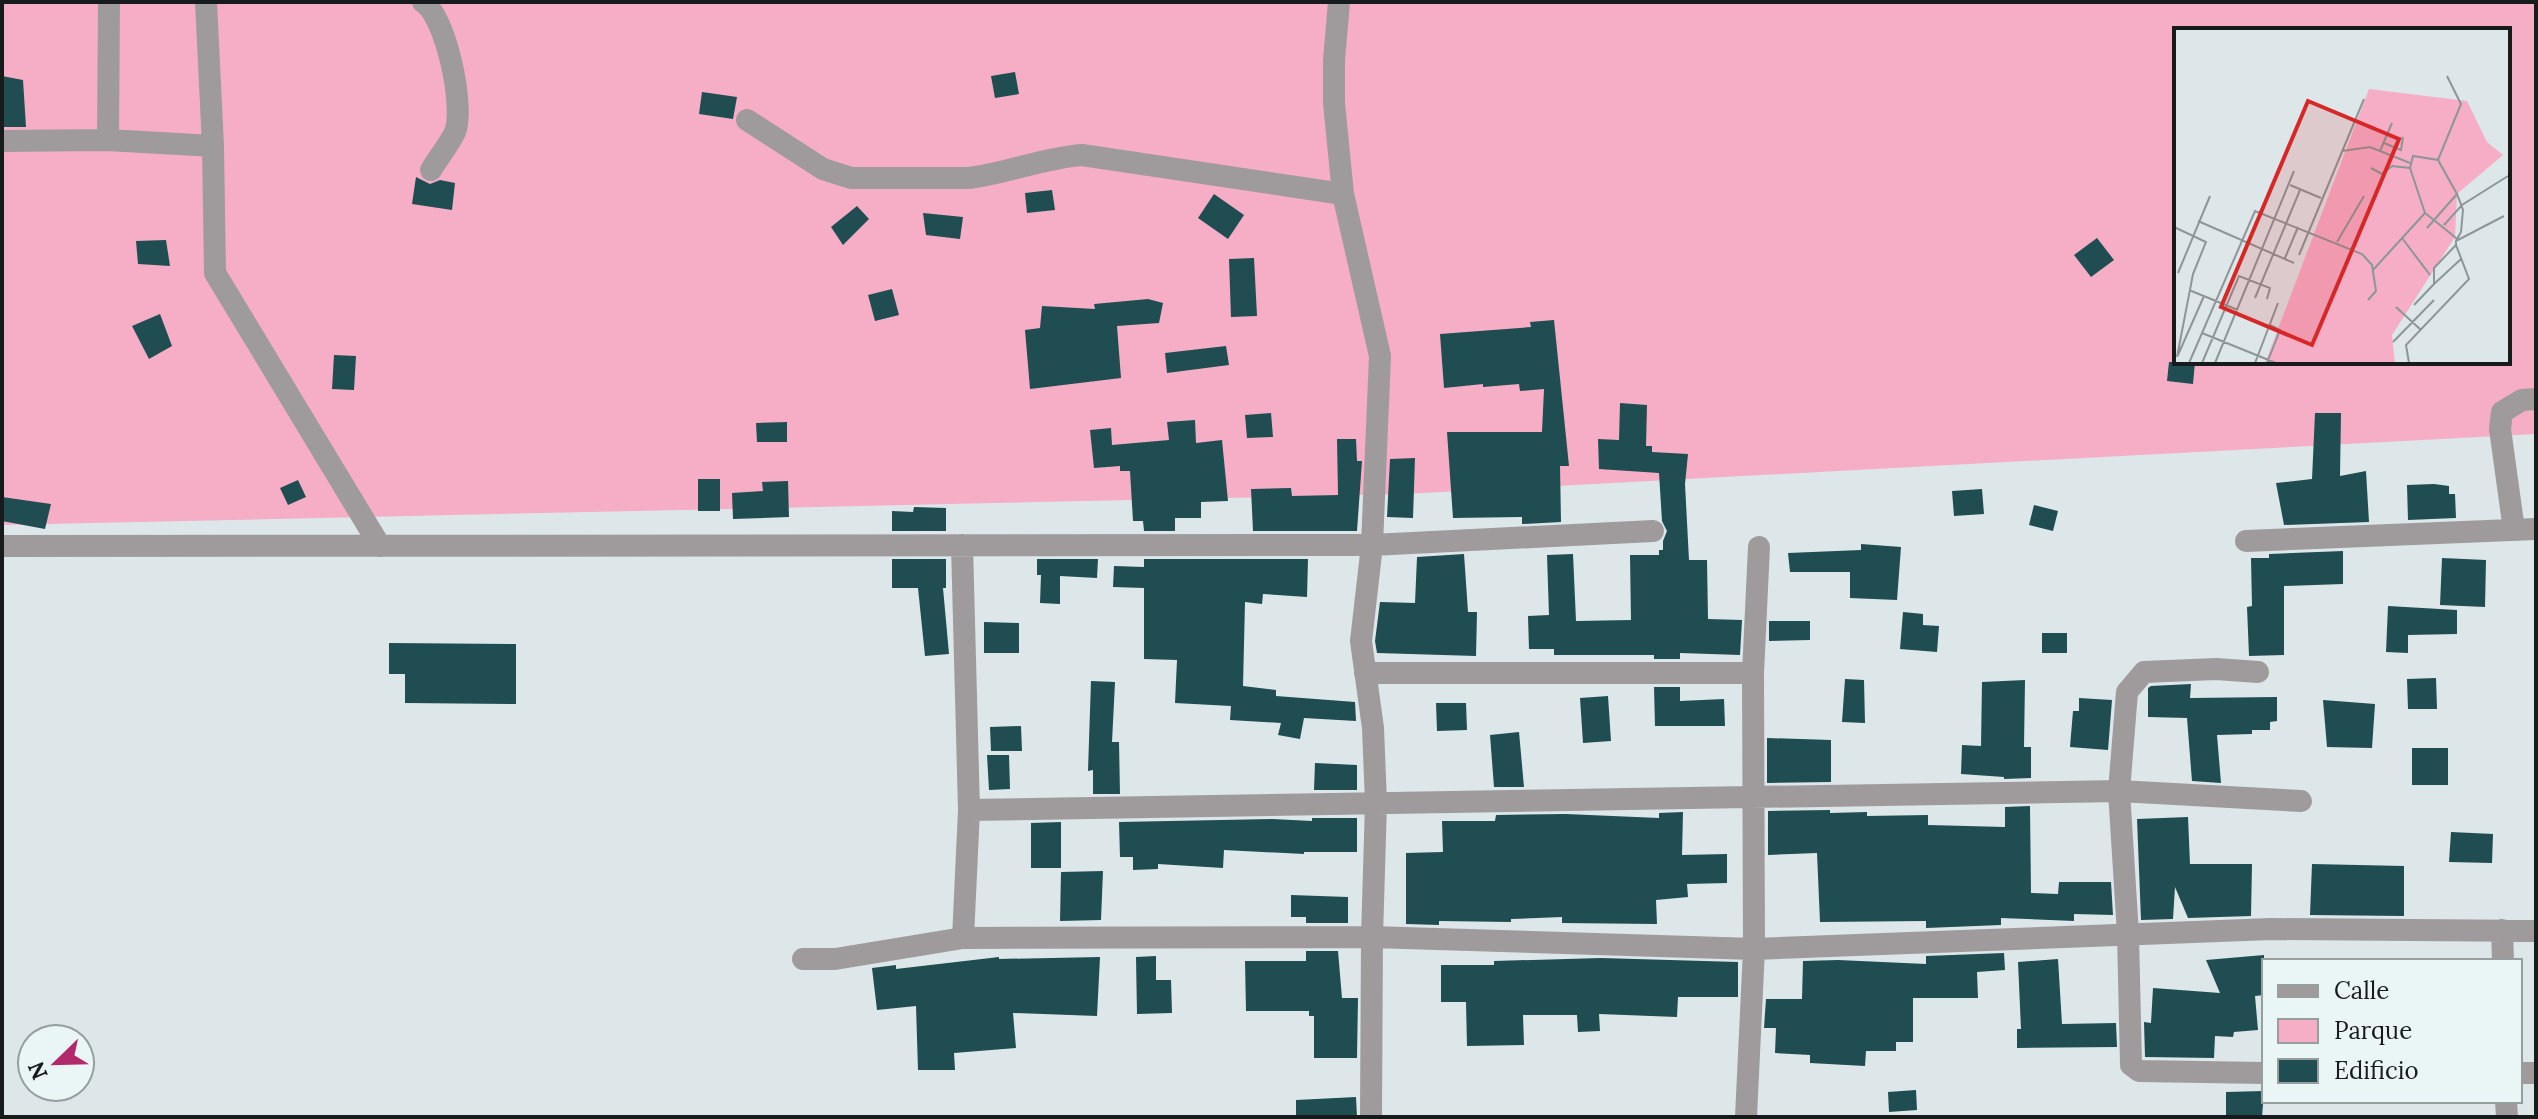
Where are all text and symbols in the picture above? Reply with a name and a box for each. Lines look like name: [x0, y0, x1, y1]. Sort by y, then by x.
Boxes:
inset map: [2174, 28, 2510, 364]
legend: [2262, 959, 2522, 1103]
text: Calle: [2334, 975, 2389, 1006]
text: Parque: [2334, 1015, 2412, 1046]
north arrow: [16, 1023, 96, 1103]
text: Edificio: [2334, 1055, 2419, 1086]
text: N: [21, 1058, 54, 1084]

